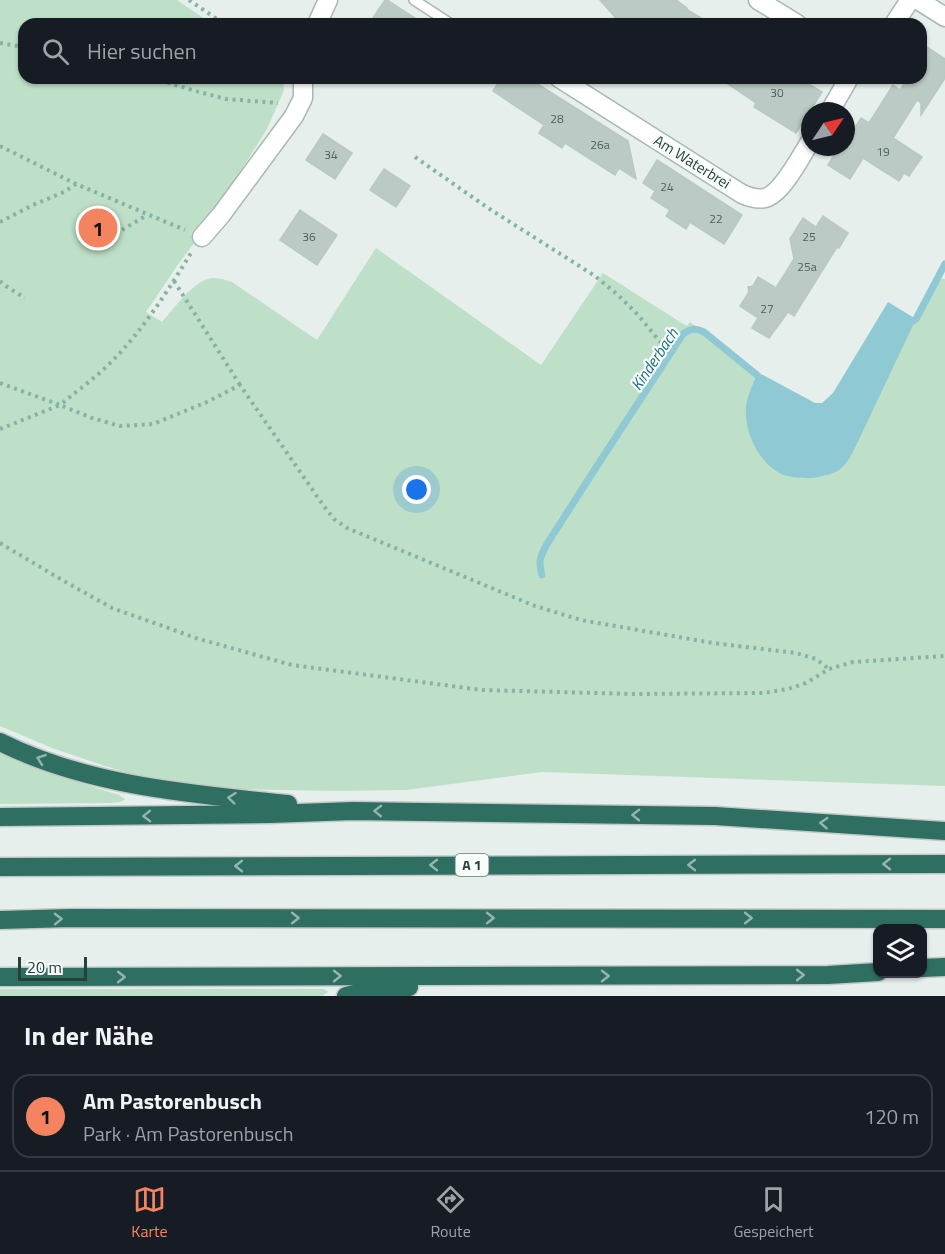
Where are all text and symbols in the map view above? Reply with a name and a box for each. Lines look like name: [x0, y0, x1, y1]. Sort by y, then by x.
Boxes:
search box: [18, 18, 927, 84]
text: Hier suchen: [87, 34, 196, 68]
icon: search: [39, 35, 72, 68]
house number: 30: [770, 83, 784, 102]
north arrow: [801, 102, 855, 156]
house number: 28: [550, 109, 564, 128]
street label: Am Waterbrei: [649, 129, 735, 194]
house number: 26a: [590, 135, 610, 154]
house number: 19: [876, 142, 890, 161]
house number: 34: [324, 145, 338, 164]
house number: 24: [660, 177, 674, 196]
pin: 1: [78, 206, 118, 250]
house number: 22: [709, 209, 723, 228]
house number: 36: [302, 227, 316, 246]
house number: 25: [802, 227, 816, 246]
house number: 25a: [797, 257, 817, 276]
house number: 27: [760, 299, 774, 318]
water label: Kinderbach: [624, 322, 684, 395]
your location: [402, 475, 431, 504]
one-way arrow: [36, 754, 47, 766]
one-way arrow: [227, 793, 236, 805]
one-way arrow: [373, 805, 382, 817]
one-way arrow: [143, 809, 152, 822]
one-way arrow: [631, 809, 640, 821]
one-way arrow: [819, 817, 828, 830]
road number: A 1: [456, 854, 488, 876]
one-way arrow: [882, 858, 891, 870]
one-way arrow: [429, 859, 438, 871]
one-way arrow: [687, 859, 696, 871]
one-way arrow: [234, 860, 243, 872]
one-way arrow: [54, 912, 63, 925]
one-way arrow: [291, 912, 300, 924]
one-way arrow: [486, 912, 495, 924]
one-way arrow: [744, 912, 753, 924]
map controls: [873, 924, 927, 978]
button: layers: [873, 924, 927, 978]
scale bar: [18, 954, 87, 982]
text: 20 m: [27, 955, 62, 979]
one-way arrow: [795, 969, 804, 981]
one-way arrow: [333, 970, 342, 982]
one-way arrow: [600, 970, 609, 982]
one-way arrow: [117, 971, 126, 983]
text: In der Nähe: [24, 1016, 153, 1055]
text: Am Pastorenbusch: [83, 1084, 262, 1118]
text: 1: [40, 1101, 51, 1132]
text: 120 m: [864, 1101, 919, 1132]
text: Park · Am Pastorenbusch: [83, 1118, 294, 1149]
tab: Karte: [131, 1183, 168, 1243]
tab: Route: [430, 1183, 471, 1243]
tab: Gespeichert: [733, 1183, 814, 1243]

